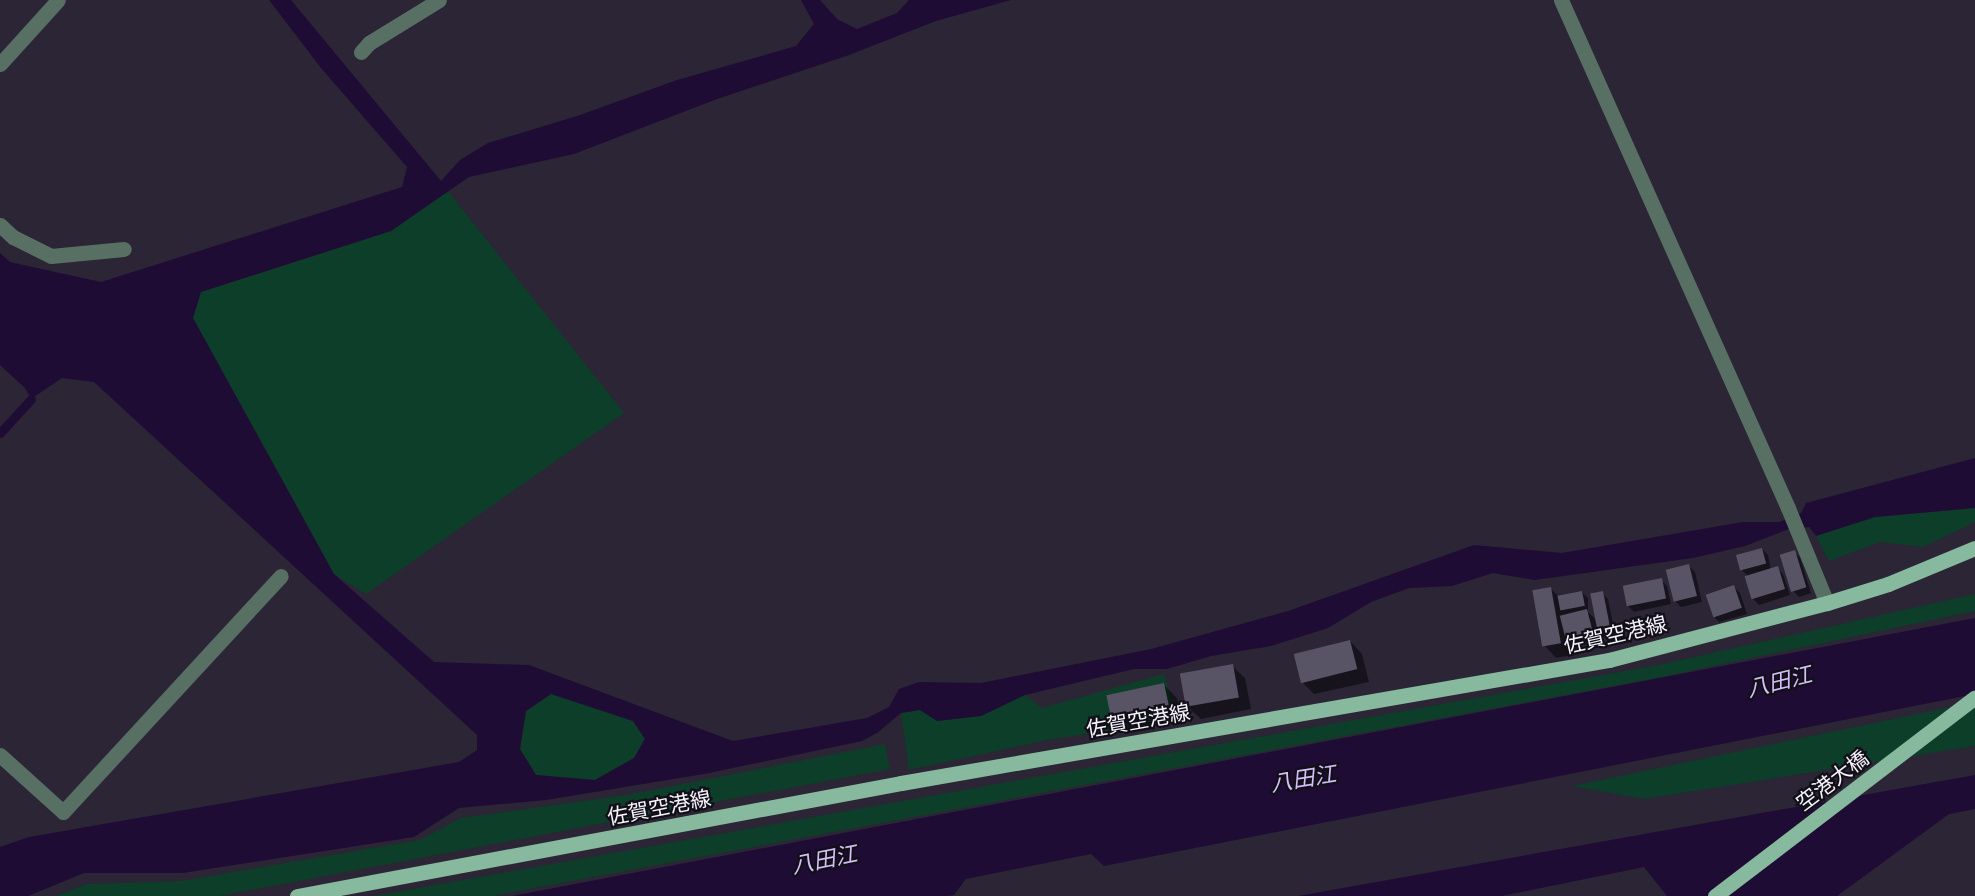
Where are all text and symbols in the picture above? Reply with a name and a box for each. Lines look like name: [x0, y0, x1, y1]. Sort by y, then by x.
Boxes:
street label: 佐賀空港線: [1561, 610, 1669, 658]
water label: 八田江: [1744, 660, 1814, 702]
street label: 佐賀空港線: [1084, 698, 1192, 742]
street label: 空港大橋: [1791, 745, 1873, 815]
water label: 八田江: [1268, 760, 1338, 796]
street label: 佐賀空港線: [605, 785, 713, 829]
water label: 八田江: [789, 840, 859, 878]

